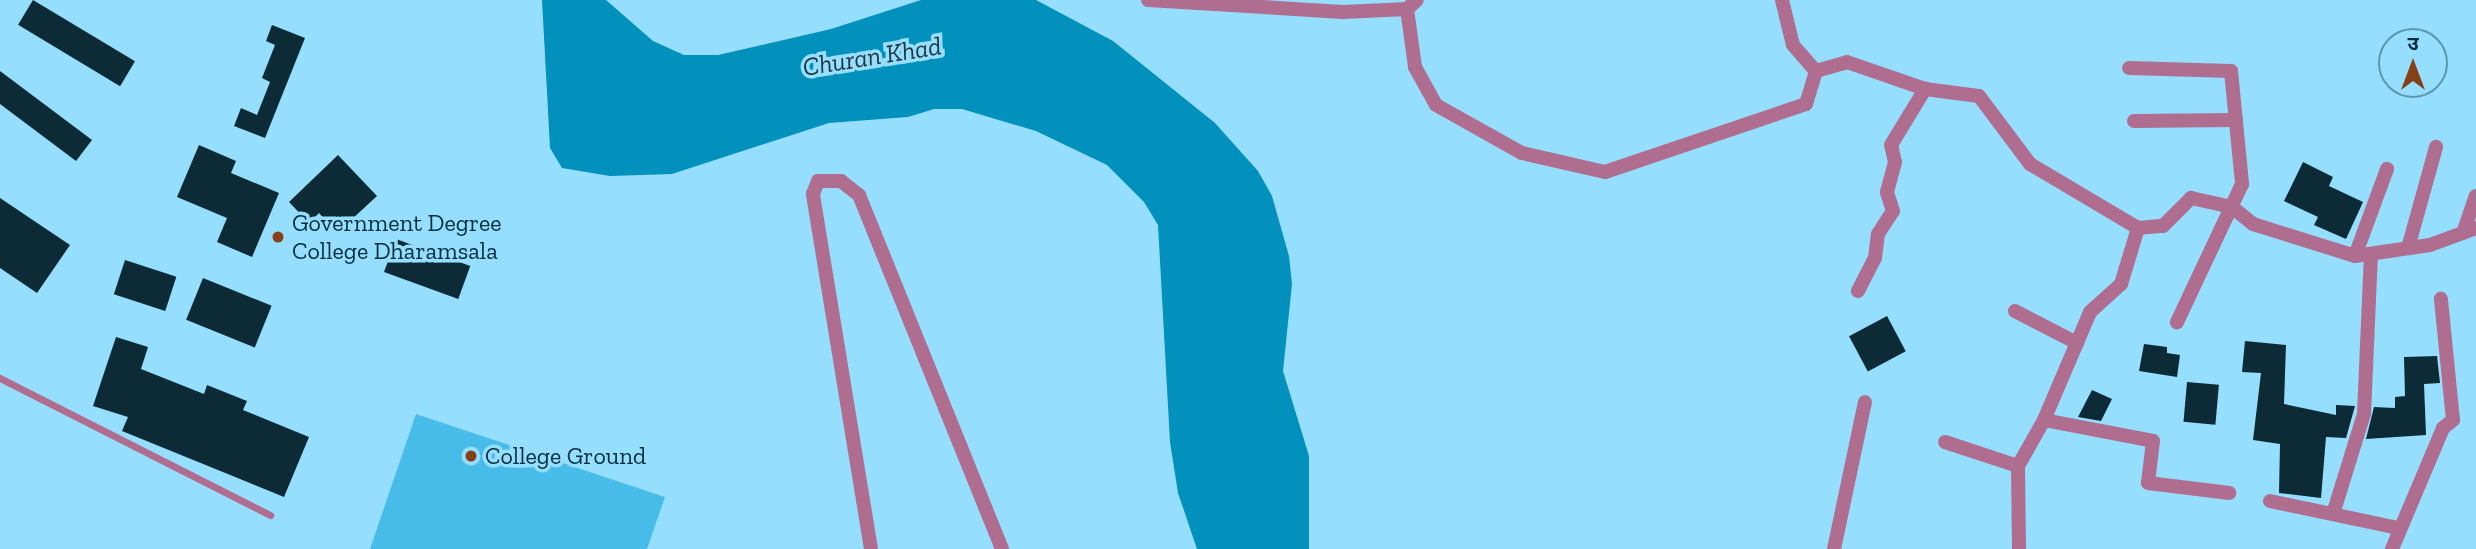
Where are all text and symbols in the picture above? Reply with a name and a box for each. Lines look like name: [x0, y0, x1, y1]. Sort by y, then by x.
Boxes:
north arrow: [2378, 28, 2448, 98]
water label: Churan Khad: [800, 31, 944, 83]
text: उ: [2407, 32, 2419, 55]
place label: Government Degree College Dharamsala: [292, 209, 502, 265]
marker: Government Degree College Dharamsala: [270, 229, 286, 245]
place label: College Ground: [485, 442, 646, 470]
marker: College Ground: [463, 448, 479, 464]

